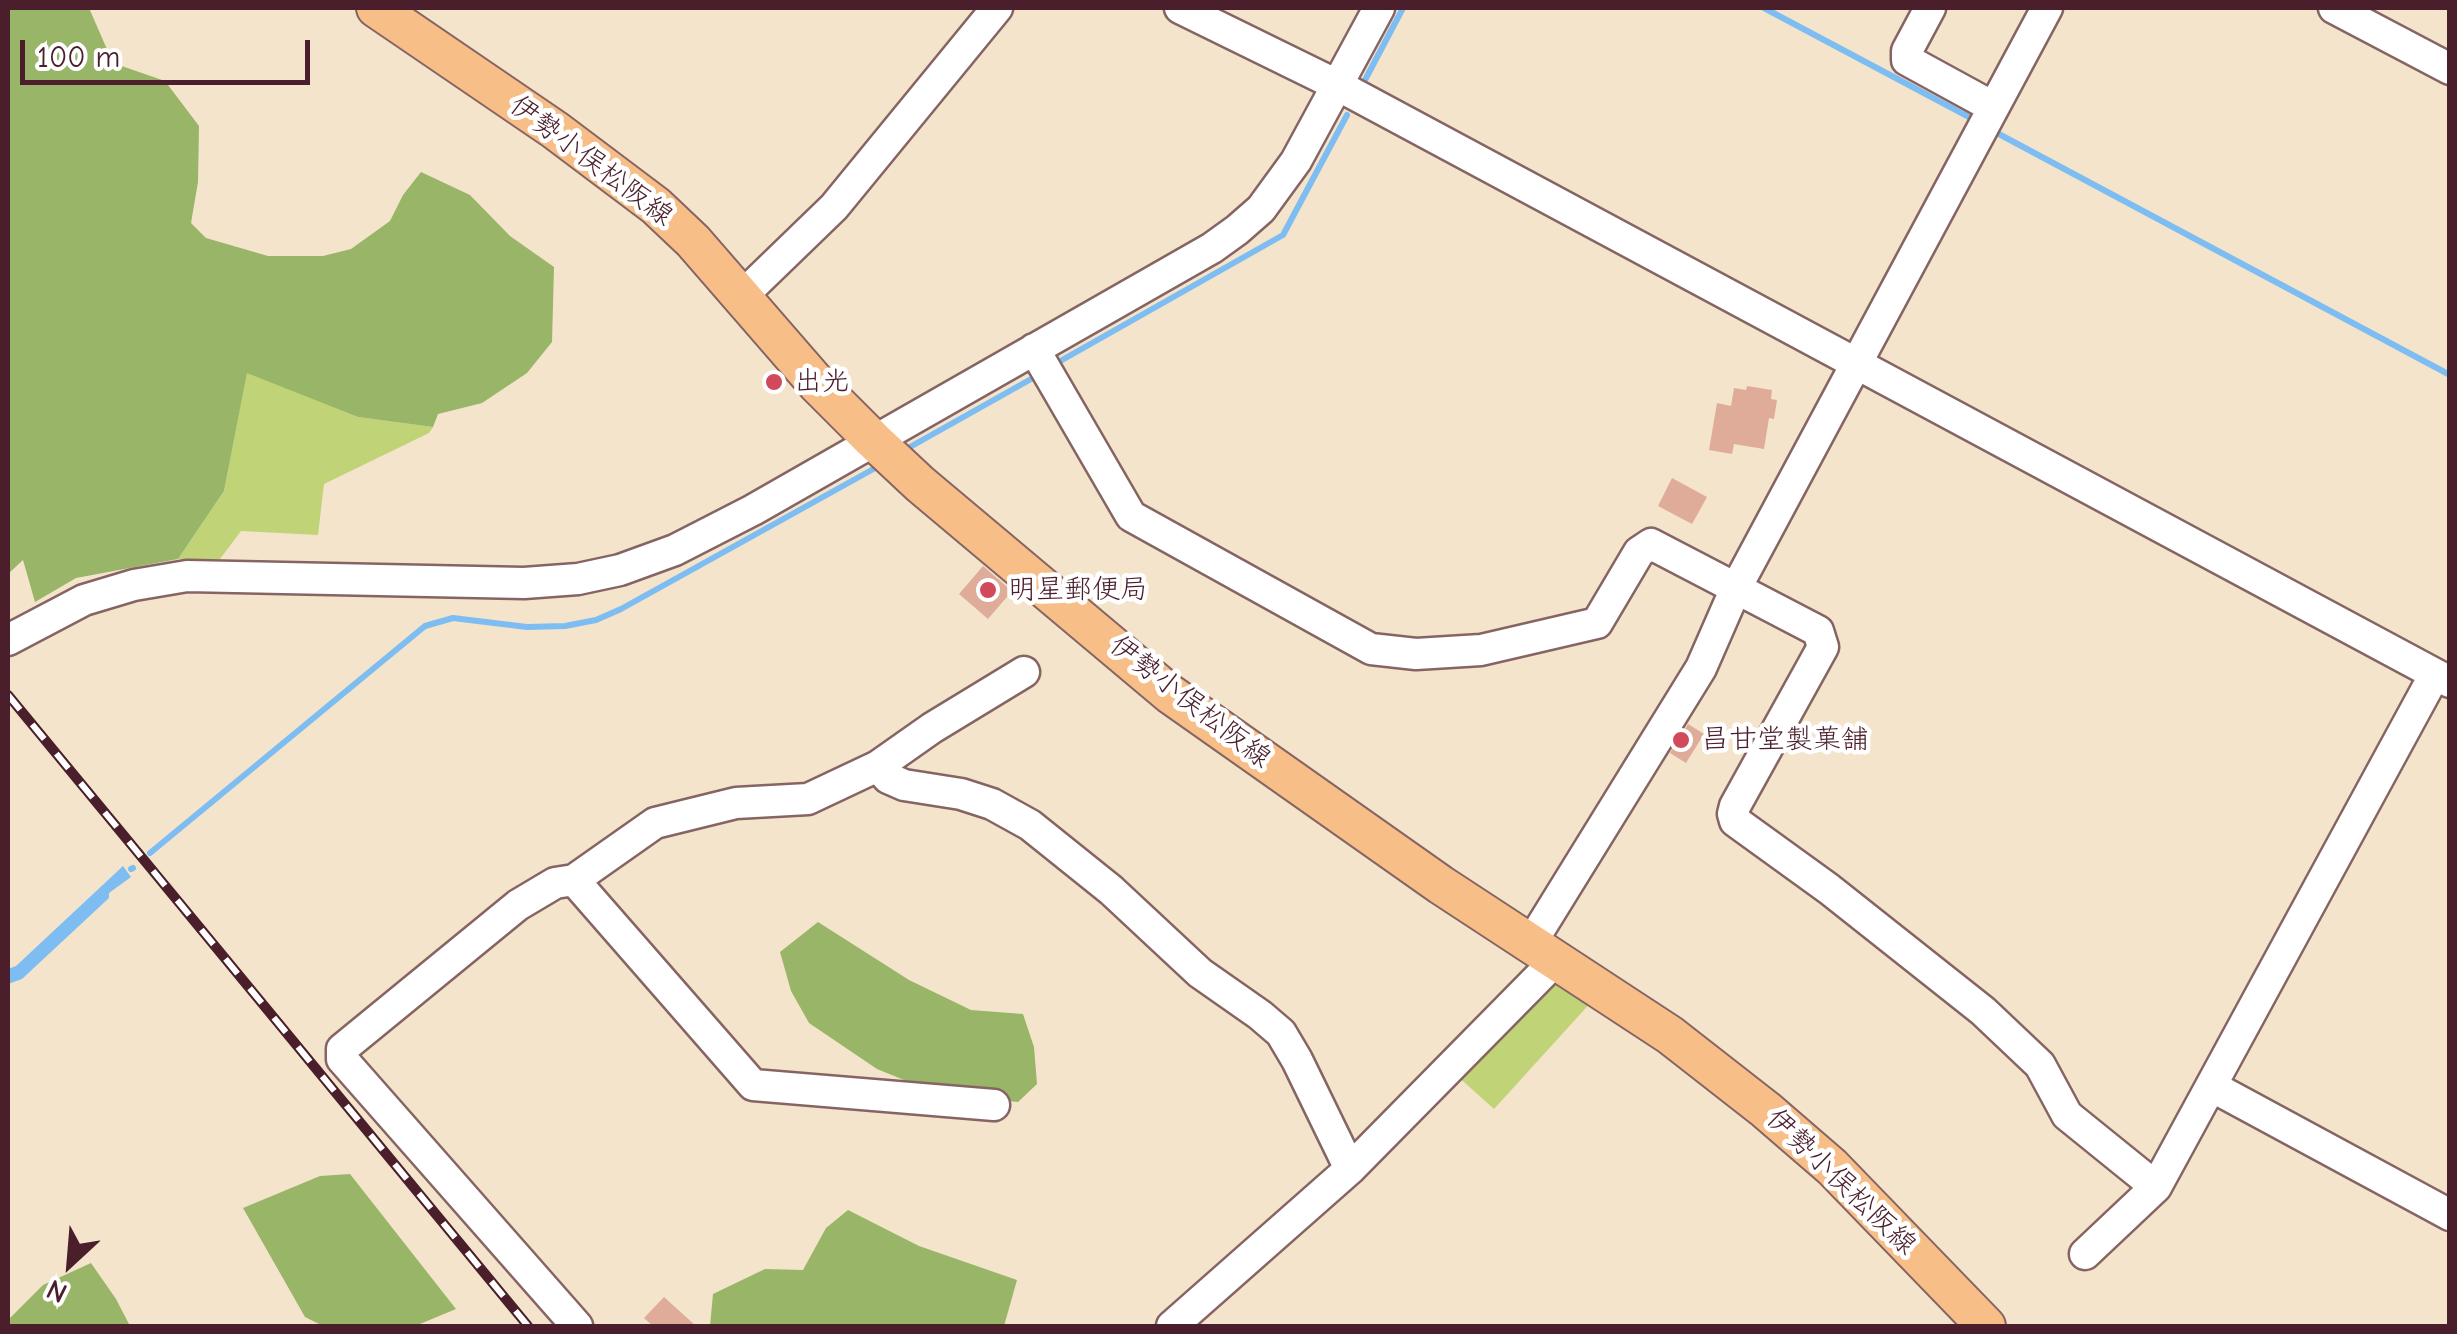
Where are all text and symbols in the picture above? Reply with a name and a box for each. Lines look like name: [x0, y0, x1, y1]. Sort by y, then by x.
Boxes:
scale bar: [25, 20, 315, 82]
text: 100 m: [37, 40, 120, 75]
street label: 伊勢小俣松阪線: [503, 89, 679, 233]
place label: 出光: [794, 365, 850, 399]
marker: 出光: [763, 371, 785, 393]
place label: 明星郵便局: [1008, 573, 1148, 607]
marker: 明星郵便局: [977, 579, 999, 601]
street label: 伊勢小俣松阪線: [1102, 628, 1278, 776]
place label: 昌甘堂製菓舗: [1701, 723, 1869, 757]
marker: 昌甘堂製菓舗: [1670, 729, 1692, 751]
street label: 伊勢小俣松阪線: [1759, 1102, 1923, 1262]
north arrow: [20, 1214, 120, 1314]
text: N: [42, 1273, 72, 1309]

